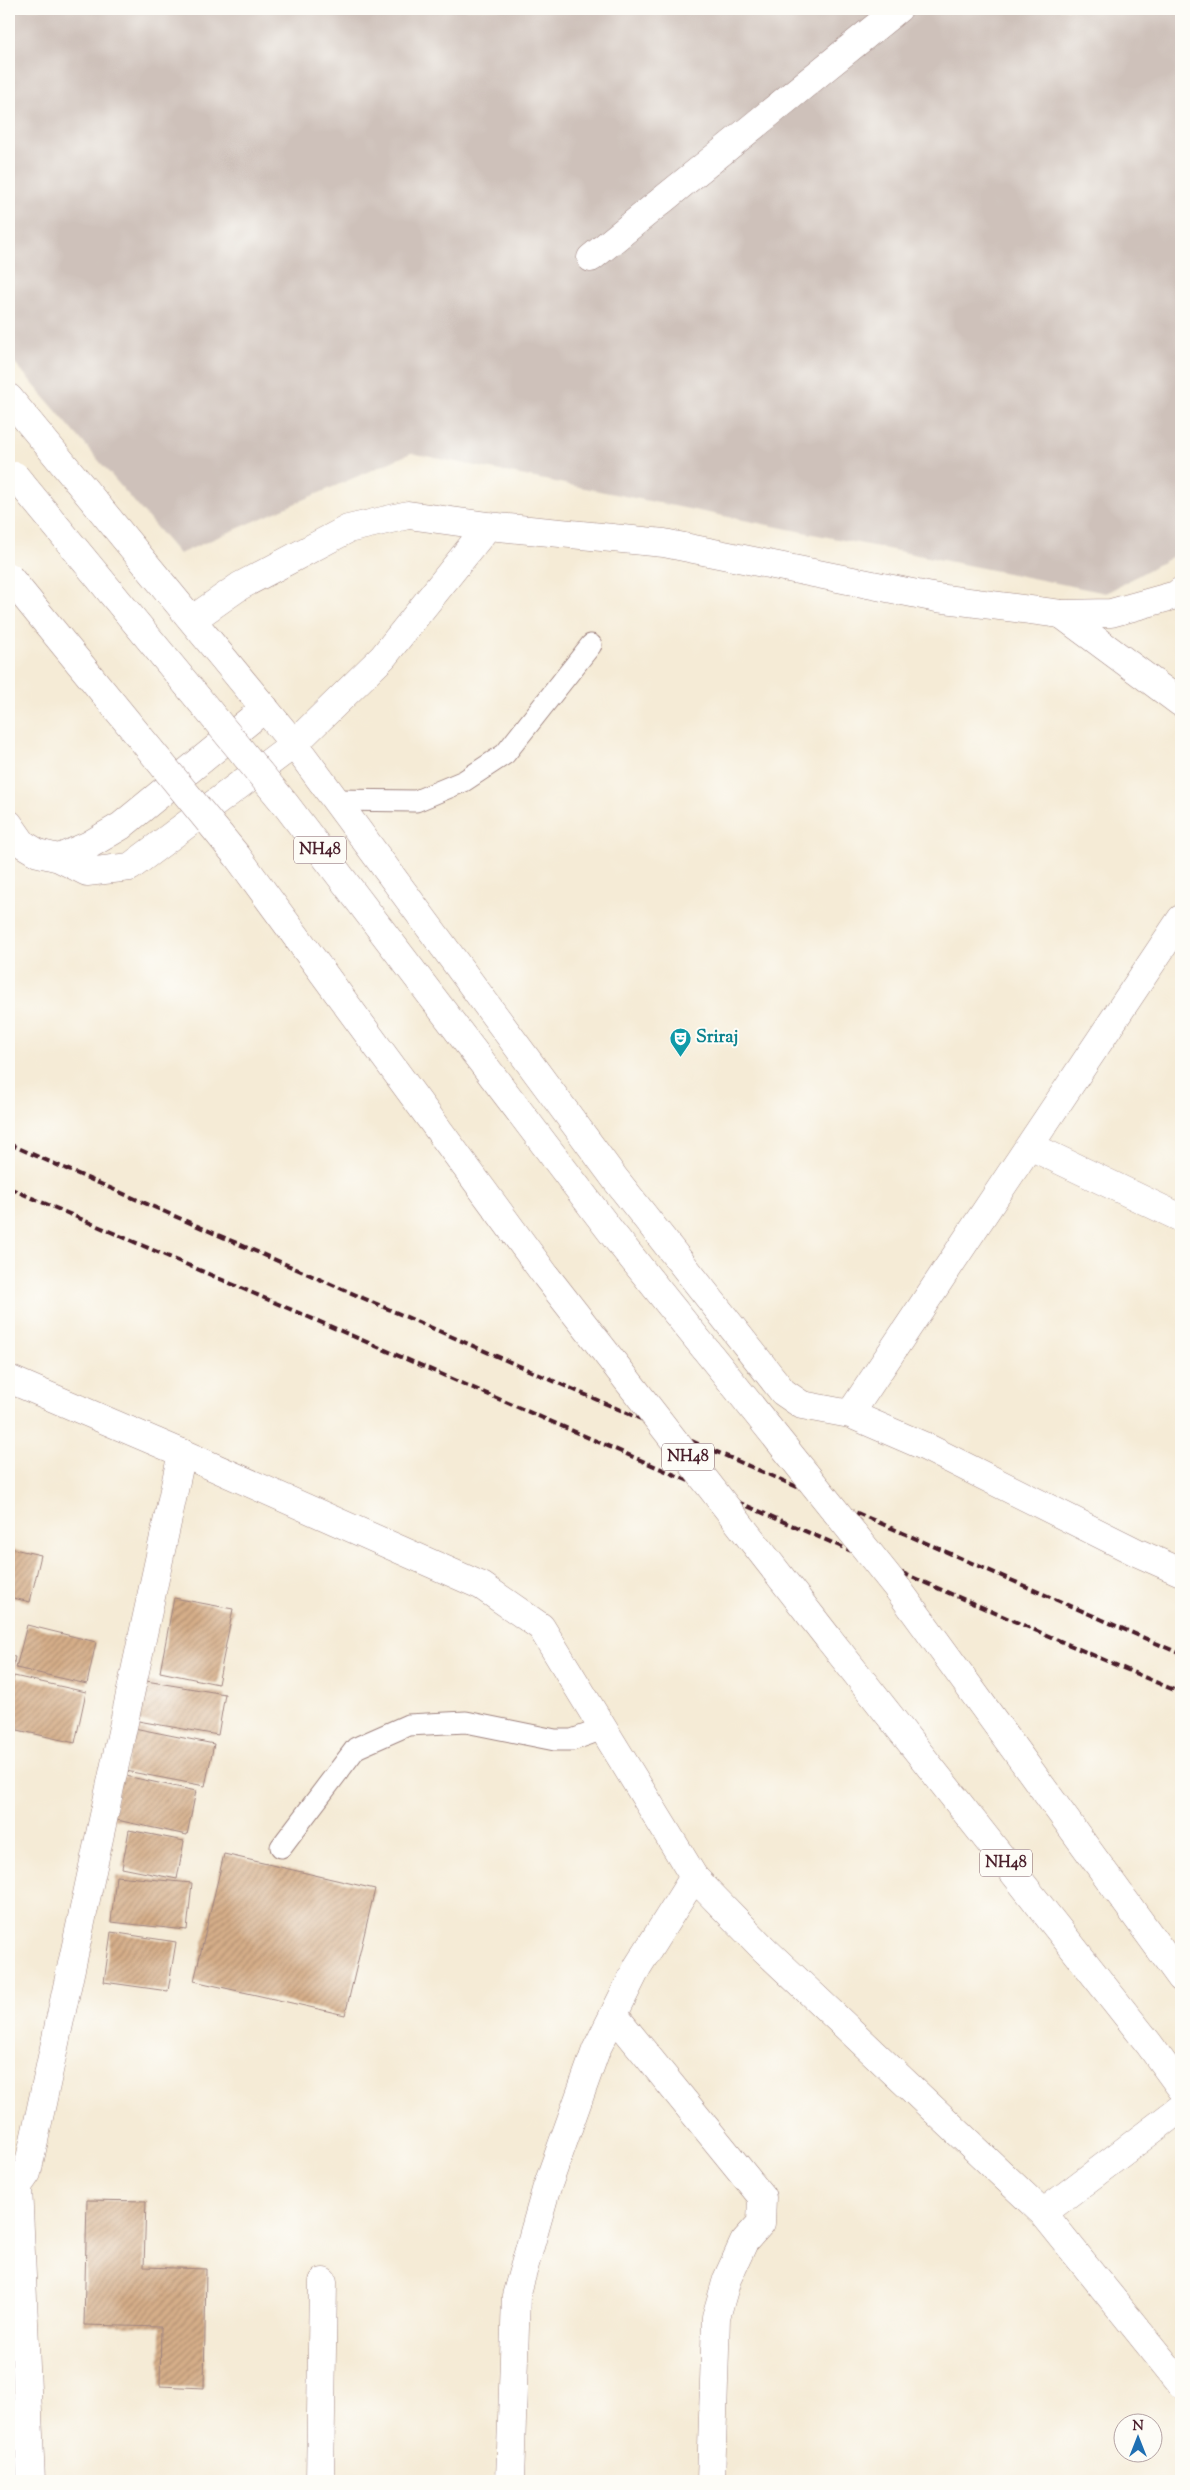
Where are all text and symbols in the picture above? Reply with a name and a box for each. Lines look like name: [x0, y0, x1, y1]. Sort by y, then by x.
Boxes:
road number: NH48: [294, 836, 346, 864]
place label: Sriraj: [696, 1025, 738, 1051]
theatre icon: Sriraj: [668, 1026, 692, 1057]
road number: NH48: [662, 1444, 714, 1470]
road number: NH48: [980, 1850, 1032, 1876]
north arrow: [1112, 2412, 1162, 2462]
text: N: [1132, 2417, 1144, 2437]

